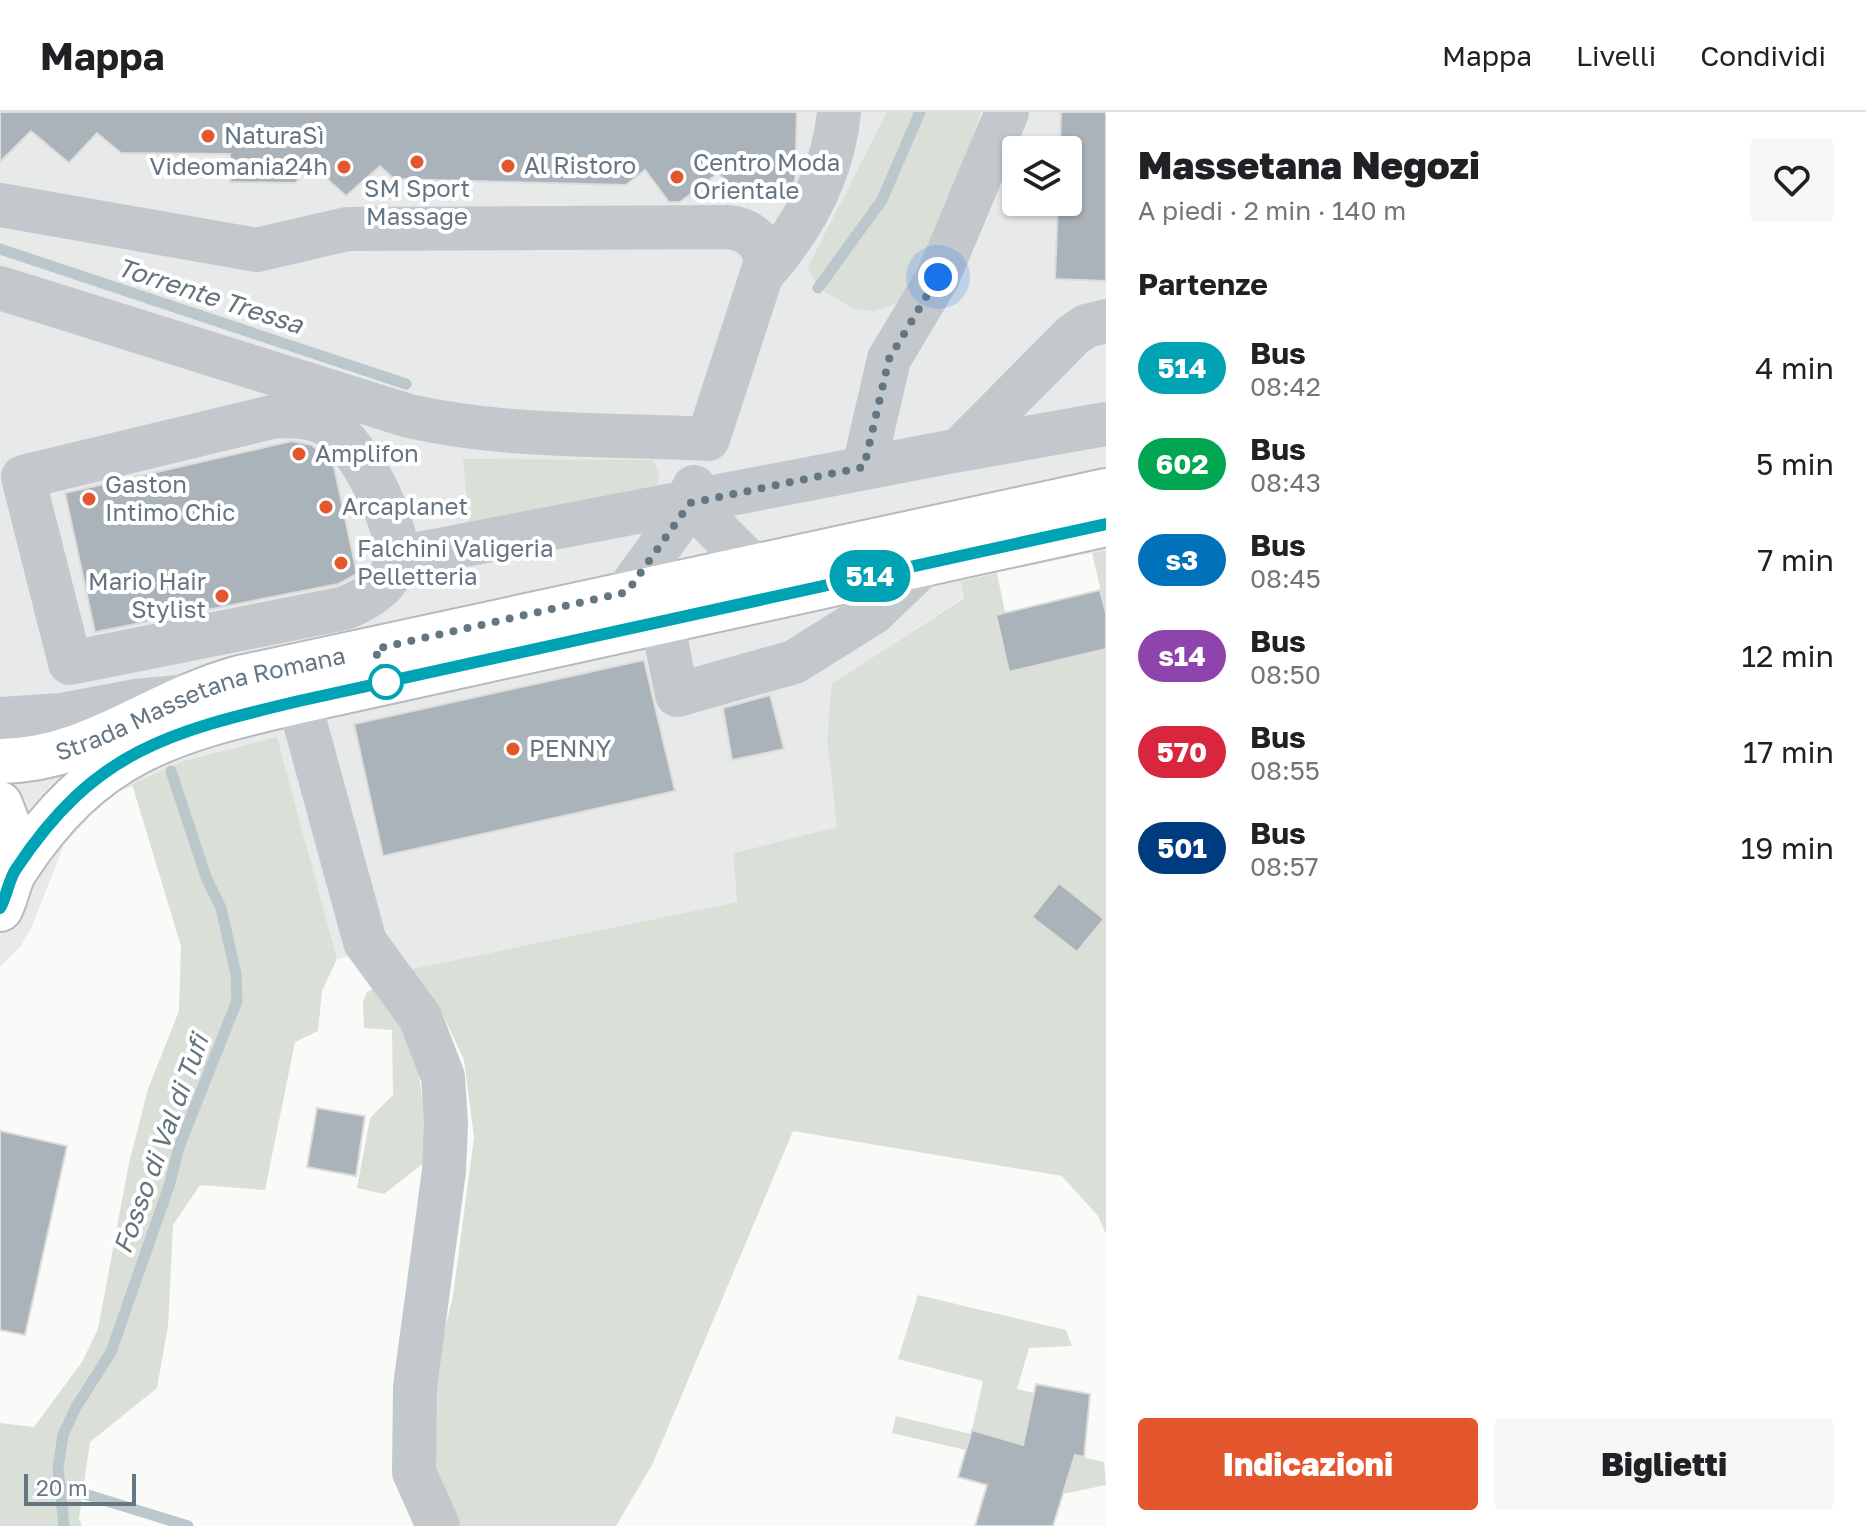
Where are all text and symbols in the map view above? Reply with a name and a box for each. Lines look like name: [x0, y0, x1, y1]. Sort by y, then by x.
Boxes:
text: Mappa: [40, 33, 165, 78]
text: Mappa: [1442, 39, 1532, 72]
text: Livelli: [1576, 39, 1656, 72]
text: Condividi: [1700, 39, 1826, 72]
place label: NaturaSì: [224, 120, 324, 149]
marker: NaturaSì: [199, 127, 217, 145]
map controls: [1002, 136, 1082, 216]
button: layers: [1002, 136, 1082, 216]
button: heart: [1750, 138, 1834, 222]
text: Massetana Negozi: [1138, 142, 1480, 187]
place label: Centro Moda Orientale: [693, 147, 840, 204]
place label: Al Ristoro: [524, 150, 636, 179]
place label: Videomania24h: [150, 151, 328, 180]
marker: SM Sport Massage: [408, 153, 426, 171]
marker: Al Ristoro: [499, 157, 517, 175]
marker: Videomania24h: [335, 158, 353, 176]
marker: Centro Moda Orientale: [668, 168, 686, 186]
place label: SM Sport Massage: [364, 173, 470, 230]
text: A piedi · 2 min · 140 m: [1138, 195, 1406, 226]
water label: Torrente Tressa: [113, 251, 308, 341]
your location: [918, 257, 958, 297]
text: Partenze: [1138, 266, 1268, 302]
text: Bus: [1250, 335, 1306, 371]
text: 4 min: [1755, 350, 1834, 386]
text: 514: [1157, 351, 1207, 384]
text: 08:42: [1250, 371, 1321, 402]
text: Bus: [1250, 431, 1306, 467]
place label: Amplifon: [315, 438, 419, 467]
marker: Amplifon: [290, 445, 308, 463]
text: 5 min: [1756, 446, 1834, 482]
text: 602: [1155, 447, 1209, 480]
text: 08:43: [1250, 467, 1321, 498]
place label: Gaston Intimo Chic: [105, 469, 235, 526]
marker: Gaston Intimo Chic: [80, 490, 98, 508]
place label: Arcaplanet: [342, 491, 468, 520]
marker: Arcaplanet: [317, 498, 335, 516]
text: Bus: [1250, 527, 1306, 563]
place label: Falchini Valigeria Pelletteria: [357, 533, 554, 590]
text: 7 min: [1758, 542, 1834, 578]
text: s3: [1166, 543, 1198, 576]
line badge: 514: [824, 550, 916, 602]
marker: Falchini Valigeria Pelletteria: [332, 554, 350, 572]
text: 514: [845, 559, 895, 592]
text: 08:45: [1250, 563, 1321, 594]
place label: Mario Hair Stylist: [88, 566, 206, 623]
marker: Mario Hair Stylist: [213, 587, 231, 605]
text: Bus: [1250, 623, 1306, 659]
text: 12 min: [1742, 638, 1834, 674]
text: s14: [1158, 639, 1206, 672]
street label: Strada Massetana Romana: [52, 640, 348, 766]
text: 08:50: [1250, 659, 1321, 690]
unlabelled marker: [369, 665, 403, 699]
text: Bus: [1250, 719, 1306, 755]
place label: PENNY: [529, 733, 612, 762]
text: 17 min: [1743, 734, 1834, 770]
text: 570: [1157, 735, 1207, 768]
marker: PENNY: [504, 740, 522, 758]
text: 08:55: [1250, 755, 1320, 786]
text: Bus: [1250, 815, 1306, 851]
text: 19 min: [1741, 830, 1834, 866]
text: 501: [1157, 831, 1207, 864]
text: 08:57: [1250, 851, 1319, 882]
water label: Fosso di Val di Tufi: [107, 1027, 216, 1258]
button: Indicazioni: [1138, 1418, 1478, 1510]
button: Biglietti: [1494, 1418, 1834, 1510]
scale bar: [24, 1470, 136, 1506]
text: 20 m: [36, 1474, 87, 1501]

